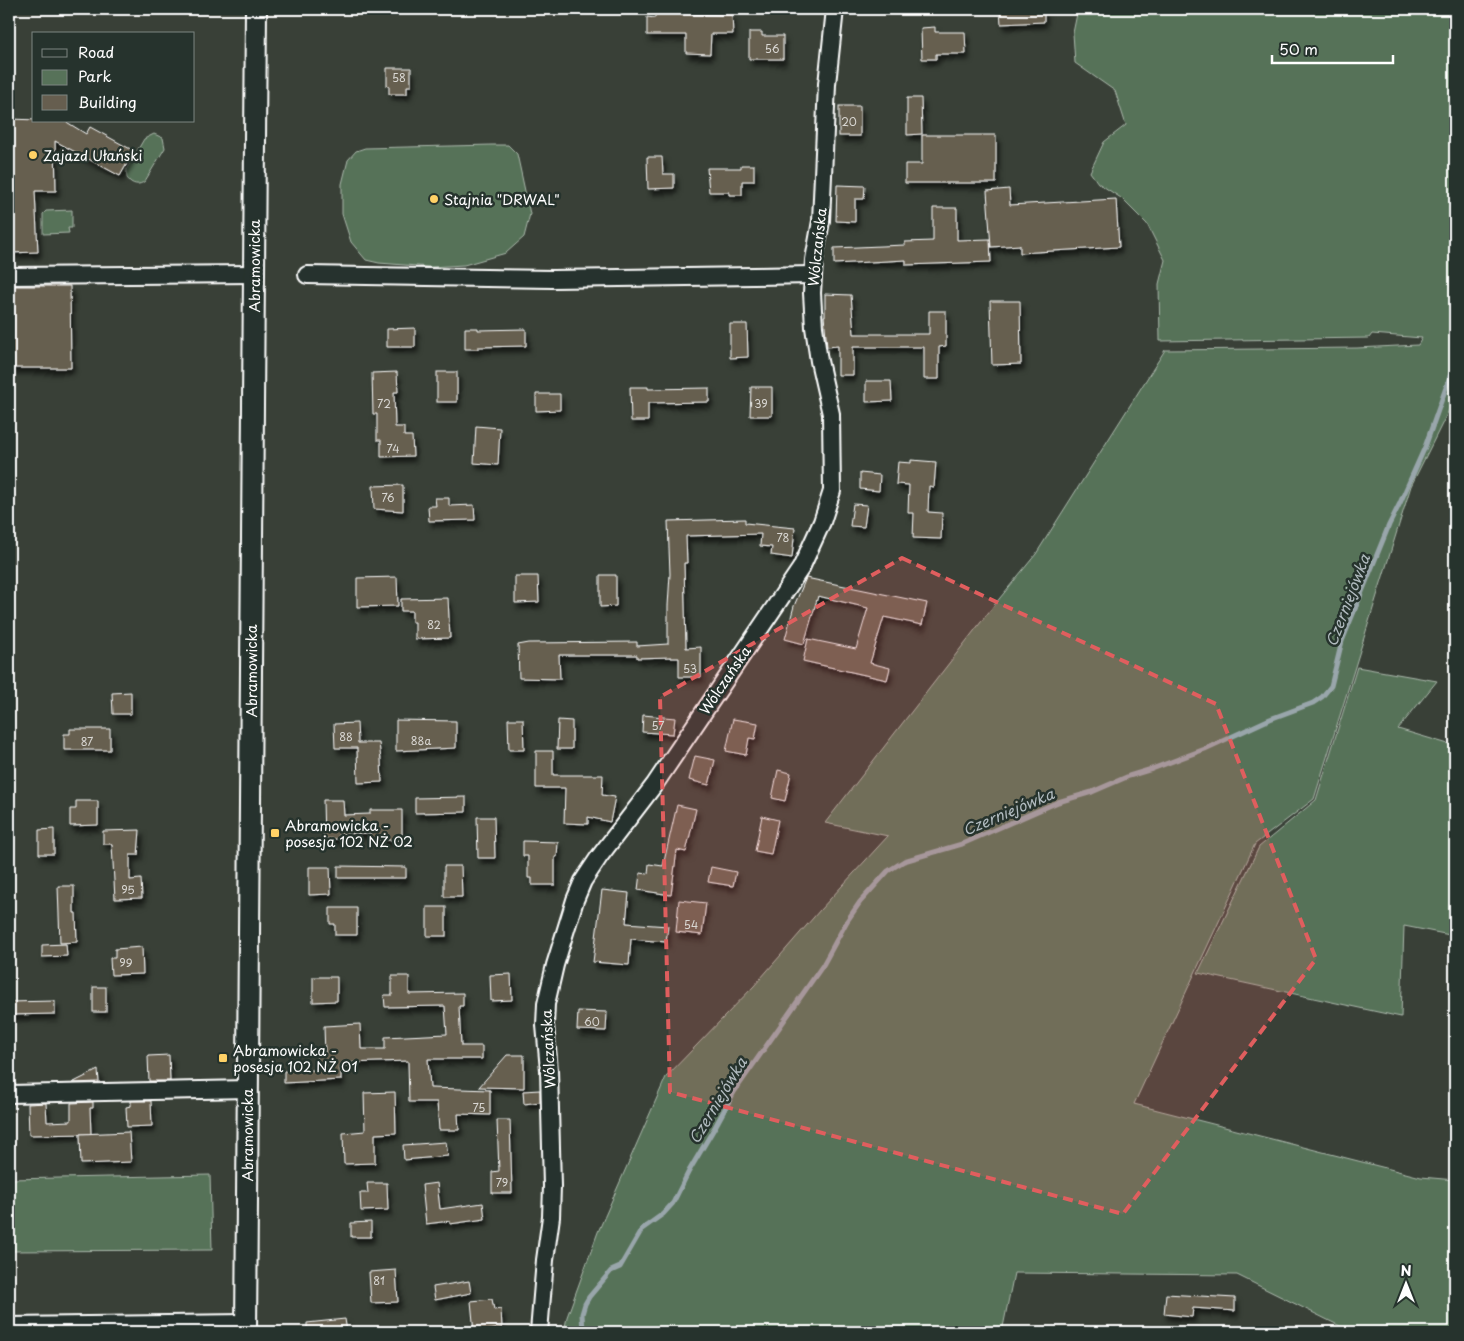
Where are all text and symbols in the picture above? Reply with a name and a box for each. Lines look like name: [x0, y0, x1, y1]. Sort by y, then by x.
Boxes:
legend: [32, 32, 195, 122]
scale bar: [1272, 32, 1393, 64]
text: 50 m: [1279, 37, 1318, 60]
text: Road: [78, 40, 114, 63]
house number: 56: [765, 40, 780, 57]
text: Park: [78, 64, 112, 87]
house number: 58: [392, 69, 406, 86]
text: Building: [78, 90, 137, 113]
house number: 20: [841, 113, 857, 130]
place label: Zajazd Ułański: [43, 145, 143, 166]
marker: Zajazd Ułański: [27, 149, 39, 161]
place label: Stajnia "DRWAL": [444, 189, 560, 210]
marker: Stajnia "DRWAL": [428, 193, 440, 205]
street label: Wólczańska: [802, 206, 832, 287]
street label: Abramowicka: [244, 219, 265, 313]
house number: 72: [377, 395, 391, 412]
house number: 39: [754, 395, 768, 412]
house number: 74: [386, 440, 400, 457]
house number: 76: [381, 489, 395, 506]
house number: 78: [777, 529, 790, 546]
water label: Czerniejówka: [1319, 550, 1375, 649]
house number: 82: [427, 616, 441, 633]
street label: Abramowicka: [241, 624, 262, 718]
street label: Wólczańska: [694, 641, 756, 719]
house number: 53: [683, 660, 697, 677]
house number: 57: [651, 717, 665, 734]
house number: 88: [339, 728, 353, 745]
house number: 88a: [411, 732, 431, 749]
house number: 87: [81, 733, 93, 750]
water label: Czerniejówka: [959, 781, 1058, 841]
place label: Abramowicka - posesja 102 NŻ 02: [285, 815, 413, 852]
marker: Abramowicka - posesja 102 NŻ 02: [269, 827, 281, 839]
house number: 95: [121, 881, 135, 898]
house number: 54: [684, 916, 698, 933]
house number: 99: [119, 954, 133, 971]
street label: Wólczańska: [535, 1009, 561, 1089]
house number: 60: [584, 1013, 600, 1030]
place label: Abramowicka - posesja 102 NŻ 01: [233, 1040, 358, 1077]
marker: Abramowicka - posesja 102 NŻ 01: [217, 1052, 229, 1064]
water label: Czerniejówka: [682, 1052, 752, 1148]
street label: Abramowicka: [237, 1088, 258, 1182]
house number: 75: [473, 1099, 485, 1116]
house number: 79: [496, 1174, 508, 1191]
north arrow: [1382, 1258, 1432, 1308]
text: N: [1400, 1260, 1412, 1281]
house number: 81: [373, 1272, 385, 1289]

